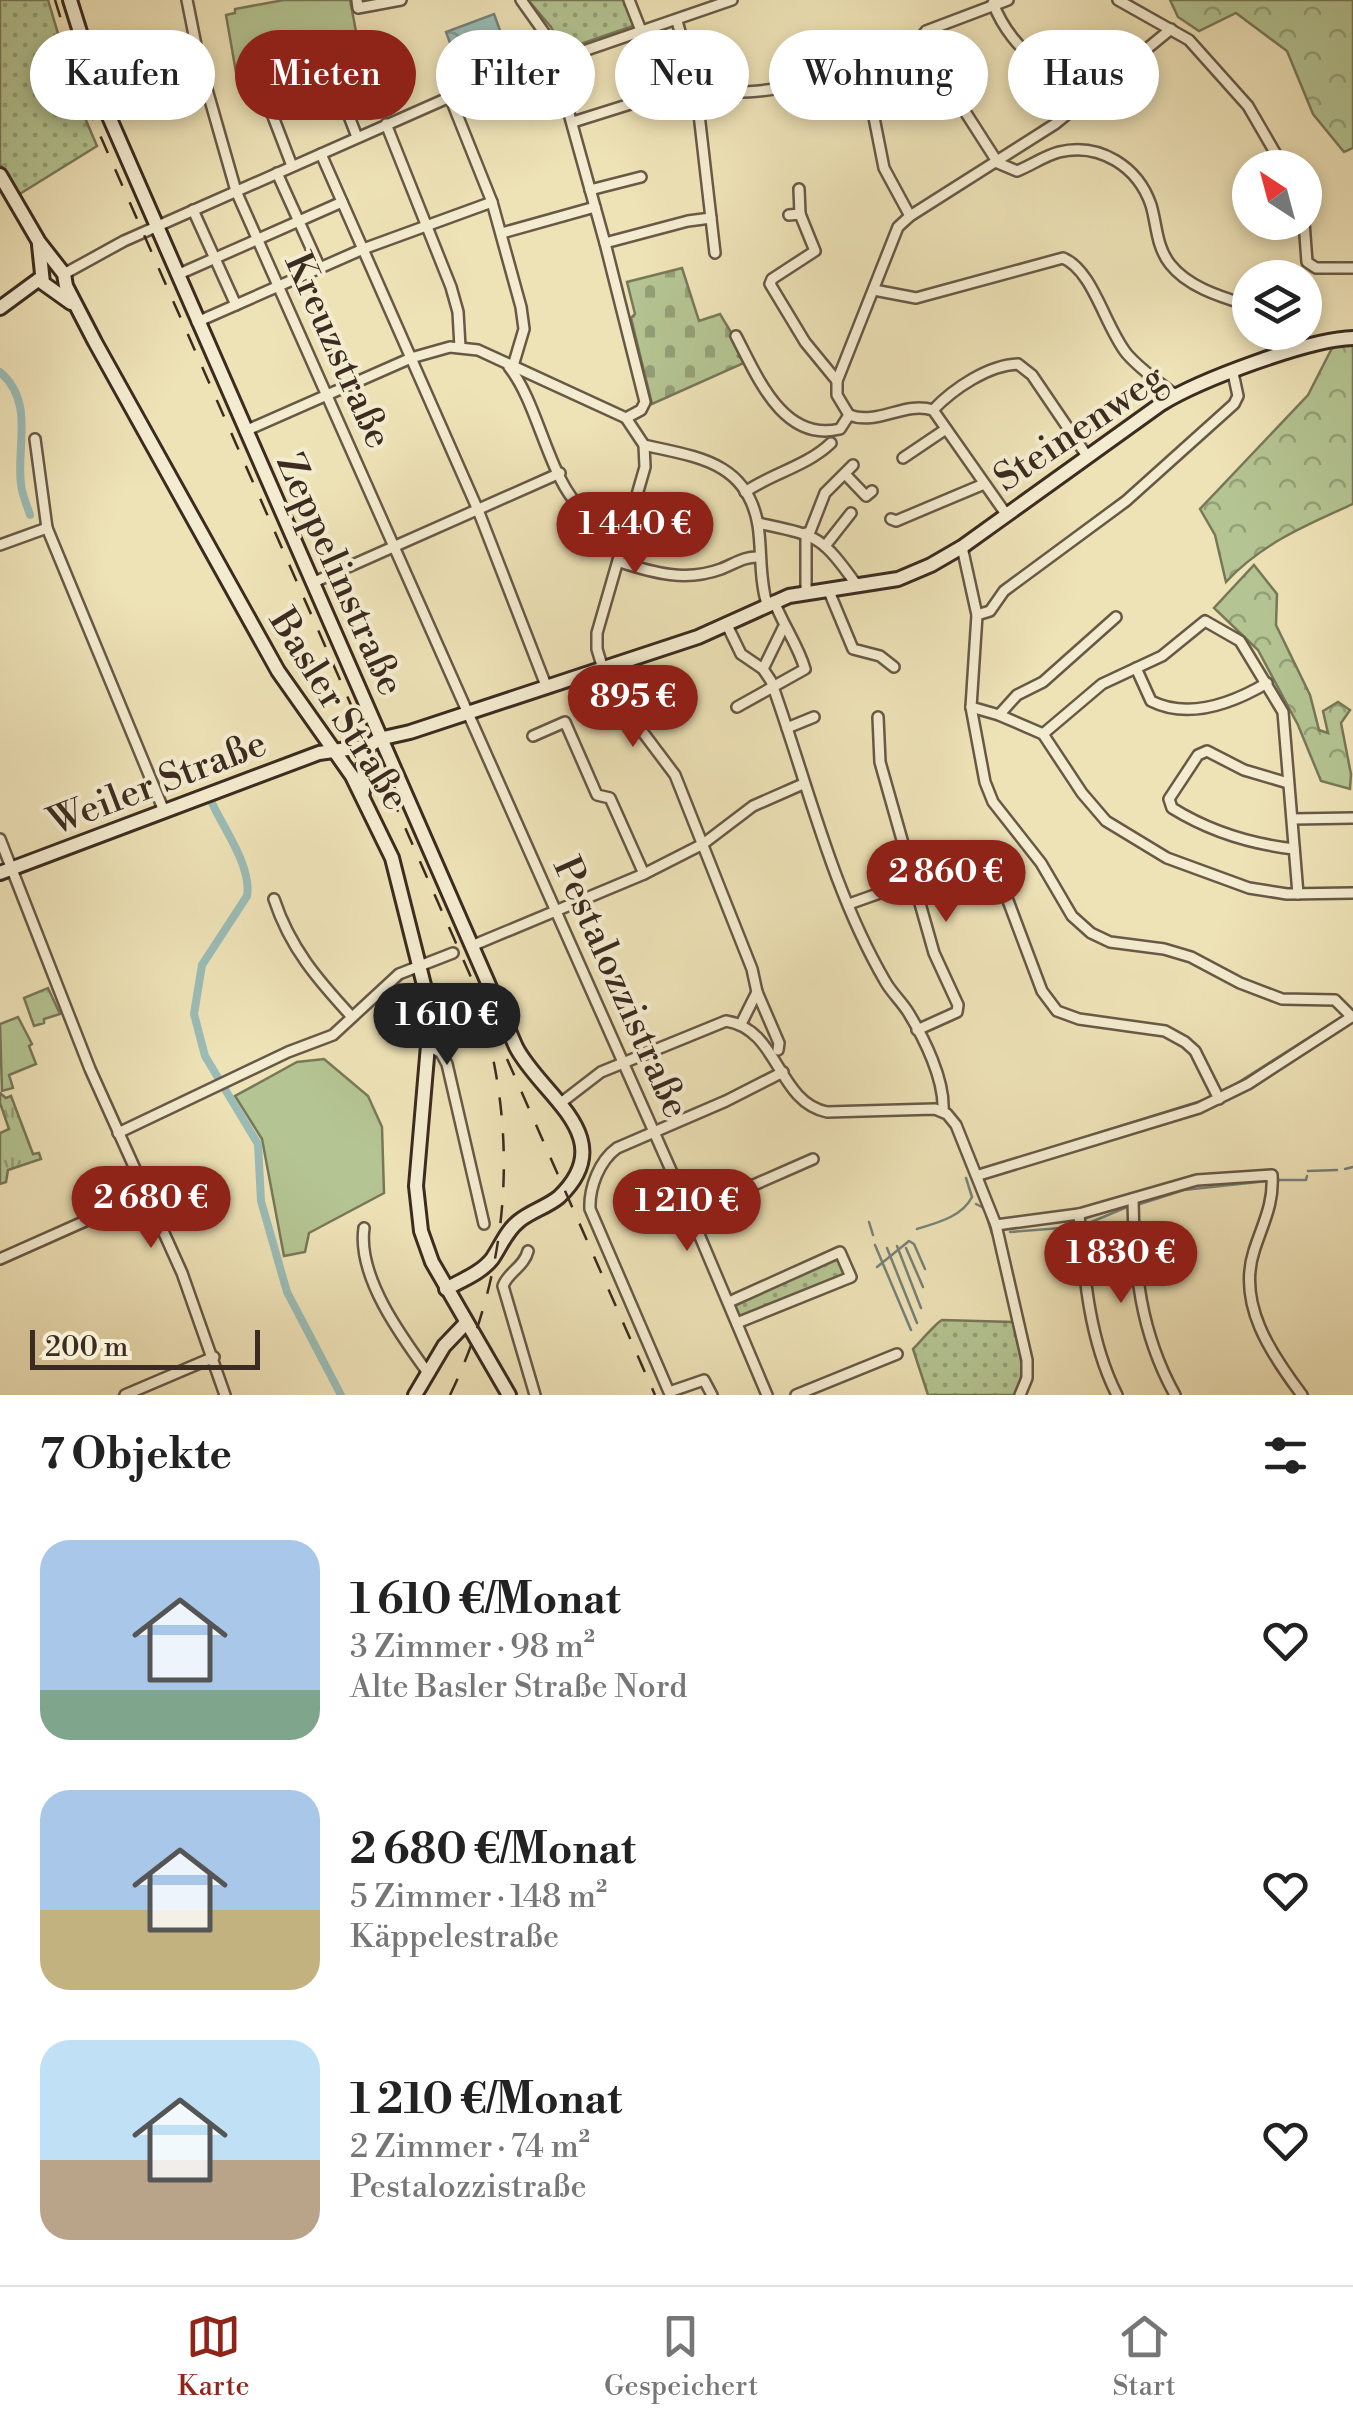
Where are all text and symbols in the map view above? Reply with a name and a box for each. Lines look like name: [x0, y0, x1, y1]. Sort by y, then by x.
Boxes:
chip: Kaufen: [30, 30, 215, 120]
chip: Mieten: [235, 30, 416, 120]
chip: Filter: [436, 30, 595, 120]
chip: Neu: [615, 30, 749, 120]
chip: Wohnung: [769, 30, 988, 120]
chip: Haus: [1008, 30, 1159, 120]
north arrow: [1232, 150, 1322, 240]
map controls: [1232, 150, 1322, 350]
street label: Kreuzstraße: [274, 245, 402, 456]
button: layers: [1232, 260, 1322, 350]
street label: Steinenweg: [985, 354, 1174, 503]
street label: Zeppelinstraße: [265, 446, 414, 703]
pin: 1 440 €: [543, 492, 727, 577]
text: 1 440 €: [578, 504, 692, 544]
street label: Basler Straße: [258, 600, 419, 819]
pin: 895 €: [563, 665, 703, 750]
text: 895 €: [590, 677, 676, 717]
street label: Weiler Straße: [41, 720, 273, 847]
pin: 2 860 €: [854, 840, 1038, 925]
street label: Pestalozzistraße: [542, 850, 699, 1126]
text: 2 860 €: [889, 852, 1003, 892]
pin: 1 610 €: [355, 983, 539, 1068]
text: 1 610 €: [395, 995, 499, 1035]
pin: 2 680 €: [59, 1166, 243, 1251]
pin: 1 210 €: [595, 1169, 779, 1254]
text: 2 680 €: [94, 1178, 208, 1218]
text: 1 210 €: [635, 1181, 739, 1221]
pin: 1 830 €: [1029, 1221, 1213, 1306]
text: 1 830 €: [1066, 1233, 1176, 1273]
scale bar: [30, 1325, 260, 1370]
text: 200 m: [45, 1330, 128, 1365]
icon: filters: [1258, 1428, 1313, 1483]
text: 7 Objekte: [40, 1429, 232, 1482]
text: 1 610 €/Monat: [350, 1574, 621, 1627]
icon: home: [120, 1580, 240, 1700]
icon: heart: [1258, 1613, 1313, 1668]
text: 3 Zimmer · 98 m²: [350, 1627, 595, 1667]
text: Alte Basler Straße Nord: [350, 1667, 687, 1707]
text: 2 680 €/Monat: [350, 1824, 636, 1877]
icon: home: [120, 1830, 240, 1950]
icon: heart: [1258, 1863, 1313, 1918]
text: 5 Zimmer · 148 m²: [350, 1877, 607, 1917]
text: Käppelestraße: [350, 1917, 559, 1957]
text: 1 210 €/Monat: [350, 2074, 622, 2127]
icon: home: [120, 2080, 240, 2200]
icon: heart: [1258, 2113, 1313, 2168]
text: 2 Zimmer · 74 m²: [350, 2127, 590, 2167]
text: Pestalozzistraße: [350, 2167, 587, 2207]
tab: Karte: [177, 2309, 250, 2404]
tab: Gespeichert: [604, 2309, 758, 2404]
tab: Start: [1112, 2309, 1176, 2404]

